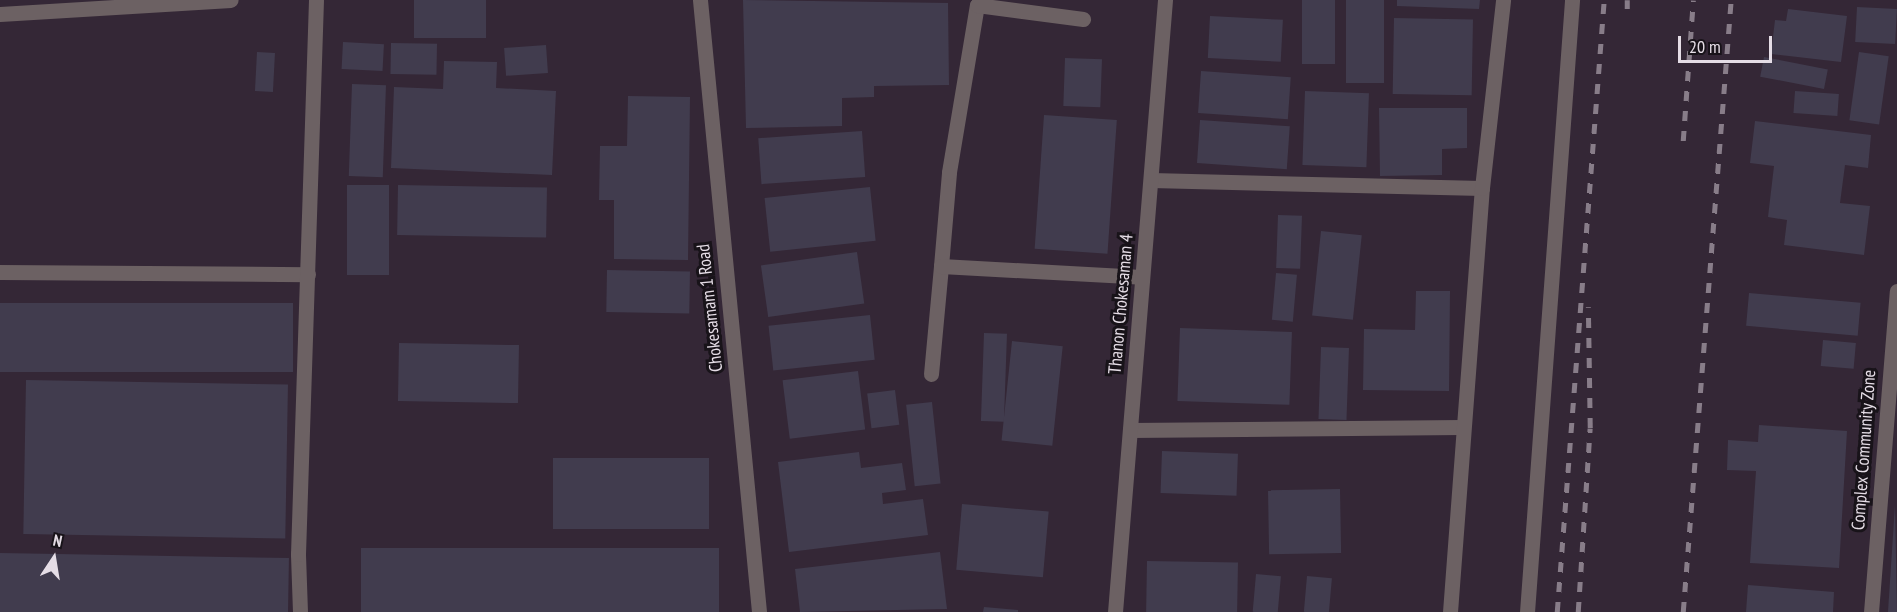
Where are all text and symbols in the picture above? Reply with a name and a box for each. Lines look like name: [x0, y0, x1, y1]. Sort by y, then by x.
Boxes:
scale bar: [1681, 24, 1776, 62]
text: 20 m: [1689, 35, 1721, 58]
street label: Thanon Chokesaman 4: [1104, 233, 1138, 375]
street label: Chokesamam 1 Road: [693, 243, 727, 373]
street label: Complex Community Zone: [1848, 368, 1880, 532]
north arrow: [24, 528, 84, 588]
text: N: [51, 530, 64, 551]

